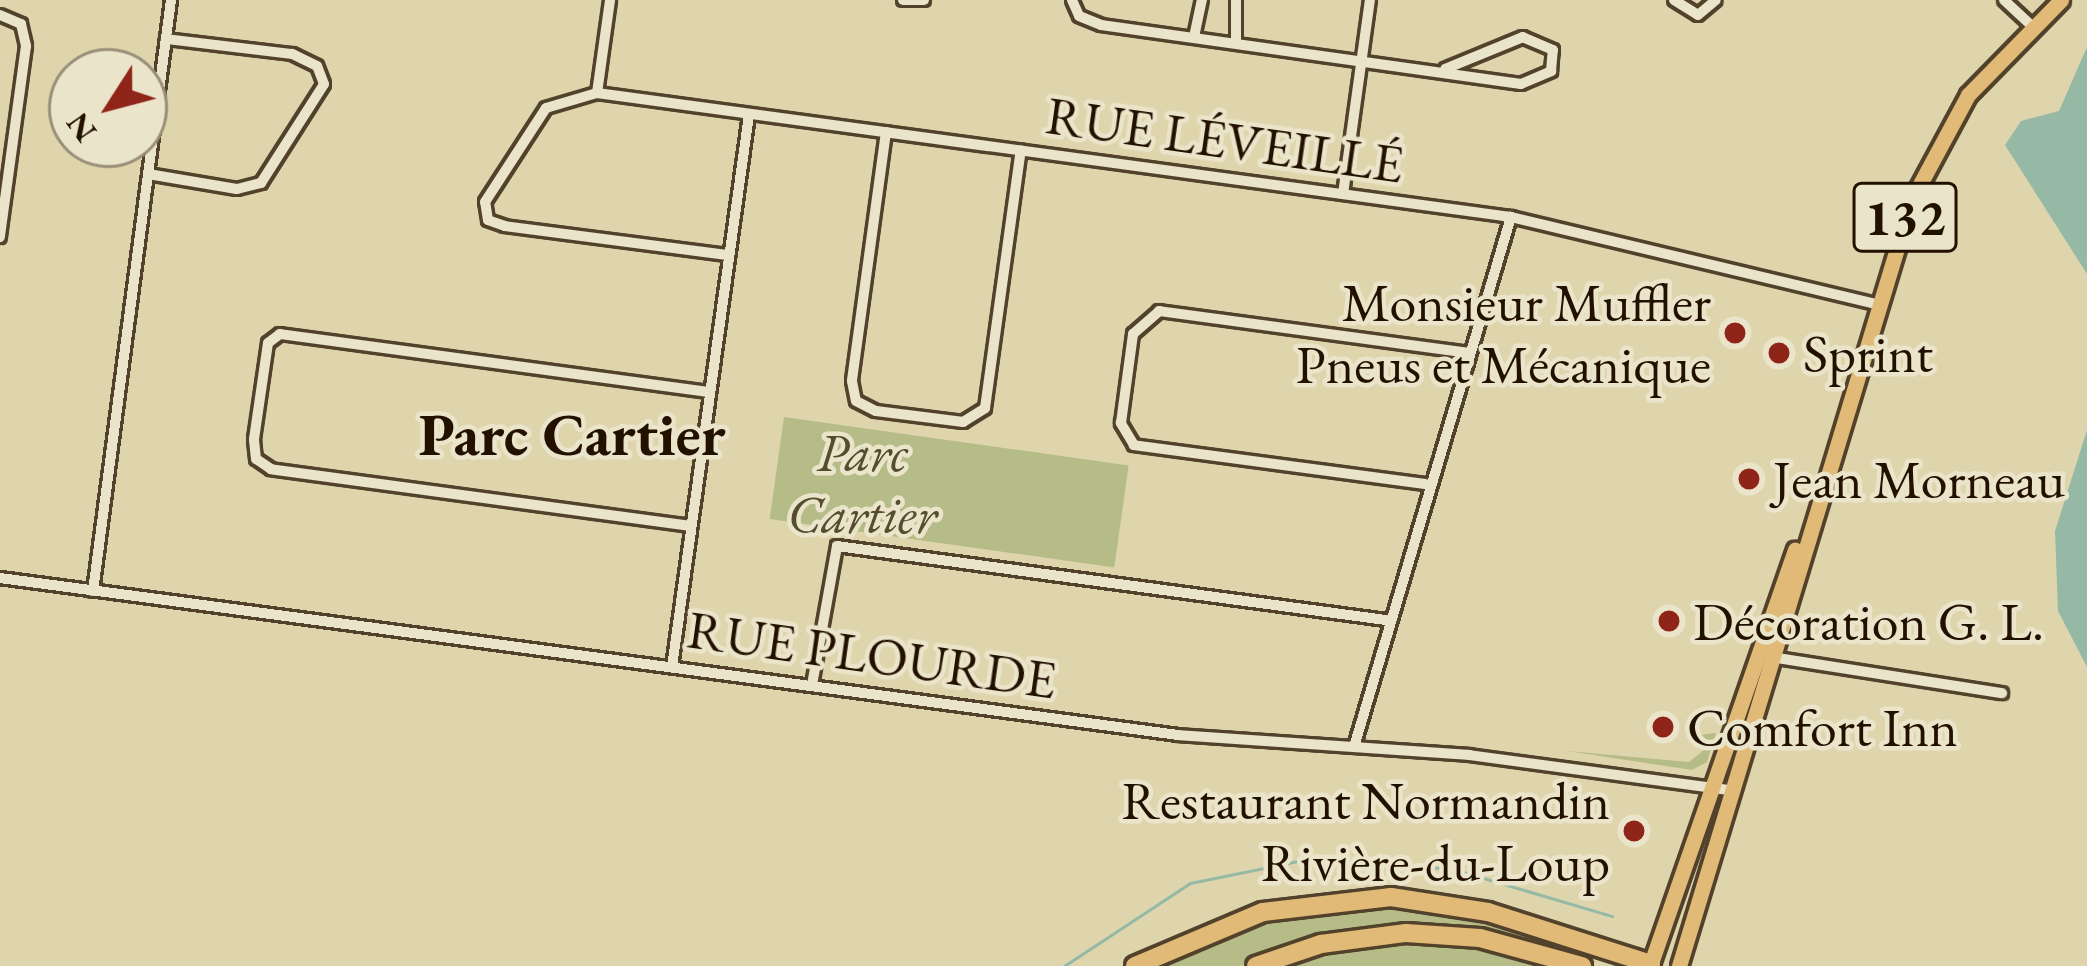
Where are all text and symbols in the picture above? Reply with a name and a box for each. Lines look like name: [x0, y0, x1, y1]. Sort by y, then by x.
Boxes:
north arrow: [48, 48, 168, 168]
street label: RUE LÉVEILLÉ: [1042, 82, 1408, 196]
text: N: [56, 104, 106, 151]
road number: 132: [1851, 172, 1959, 262]
place label: Monsieur Muffler Pneus et Mécanique: [1296, 270, 1711, 397]
marker: Monsieur Muffler Pneus et Mécanique: [1722, 320, 1748, 346]
place label: Sprint: [1803, 321, 1933, 385]
marker: Sprint: [1766, 340, 1792, 366]
district label: Parc Cartier: [418, 398, 726, 470]
park label: Parc Cartier: [787, 420, 937, 546]
place label: Jean Morneau: [1773, 447, 2065, 511]
marker: Jean Morneau: [1736, 466, 1762, 492]
place label: Décoration G. L.: [1693, 589, 2044, 653]
street label: RUE PLOURDE: [683, 596, 1061, 712]
marker: Décoration G. L.: [1656, 608, 1682, 634]
place label: Comfort Inn: [1687, 695, 1958, 759]
marker: Comfort Inn: [1650, 714, 1676, 740]
place label: Restaurant Normandin Rivière-du-Loup: [1122, 768, 1610, 894]
marker: Restaurant Normandin Rivière-du-Loup: [1621, 818, 1647, 844]

